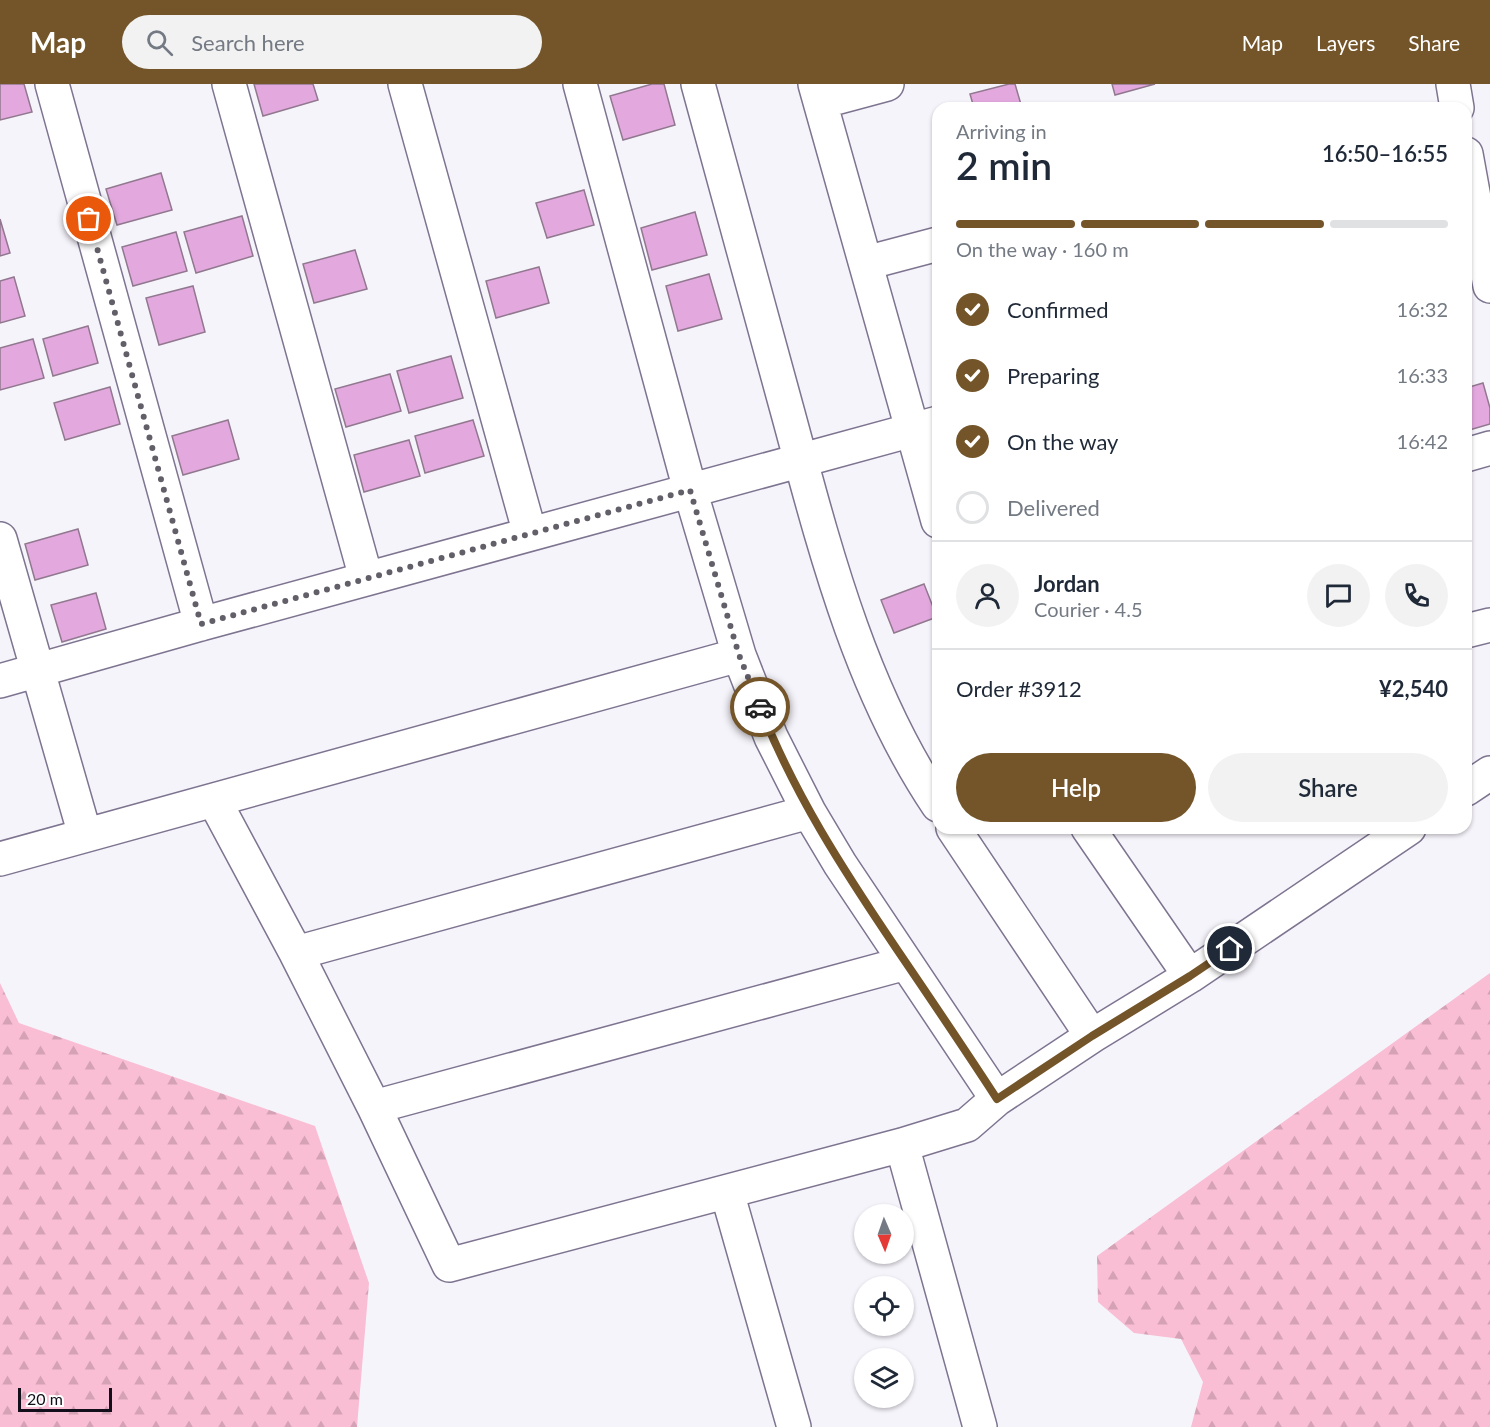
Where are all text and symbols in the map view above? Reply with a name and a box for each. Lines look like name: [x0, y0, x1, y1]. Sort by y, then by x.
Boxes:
search box: [122, 15, 542, 69]
text: Map: [30, 25, 86, 59]
icon: search: [143, 26, 176, 59]
text: Search here: [191, 29, 305, 56]
text: Map: [1242, 30, 1283, 55]
text: Layers: [1316, 30, 1375, 55]
text: Share: [1408, 30, 1460, 55]
text: Arriving in: [956, 119, 1047, 143]
text: 16:50–16:55: [1322, 140, 1448, 167]
text: 2 min: [956, 142, 1052, 188]
pin: [63, 193, 114, 244]
icon: bag: [72, 202, 105, 235]
text: On the way · 160 m: [956, 237, 1129, 261]
icon: check: [956, 293, 989, 326]
text: Confirmed: [1007, 296, 1109, 323]
text: 16:32: [1397, 297, 1448, 321]
icon: check: [956, 359, 989, 392]
text: Preparing: [1007, 362, 1099, 389]
text: 16:33: [1397, 363, 1448, 387]
icon: check: [956, 425, 989, 458]
text: On the way: [1007, 428, 1118, 455]
text: 16:42: [1397, 429, 1448, 453]
text: Delivered: [1007, 494, 1100, 521]
button: person: [956, 564, 1019, 627]
button: chat: [1307, 564, 1370, 627]
button: phone: [1385, 564, 1448, 627]
text: Jordan: [1034, 570, 1100, 597]
text: Courier · 4.5: [1034, 597, 1143, 621]
text: Order #3912: [956, 675, 1082, 702]
text: ¥2,540: [1379, 675, 1448, 702]
courier: [730, 677, 790, 737]
icon: car: [744, 691, 777, 724]
button: Help: [956, 753, 1196, 822]
button: Share: [1208, 753, 1448, 822]
pin: [1204, 923, 1255, 974]
icon: home: [1213, 932, 1246, 965]
north arrow: [854, 1204, 914, 1264]
map controls: [854, 1204, 914, 1408]
button: locate: [854, 1276, 914, 1336]
button: layers: [854, 1348, 914, 1408]
scale bar: [18, 1385, 112, 1412]
text: 20 m: [27, 1389, 63, 1408]

